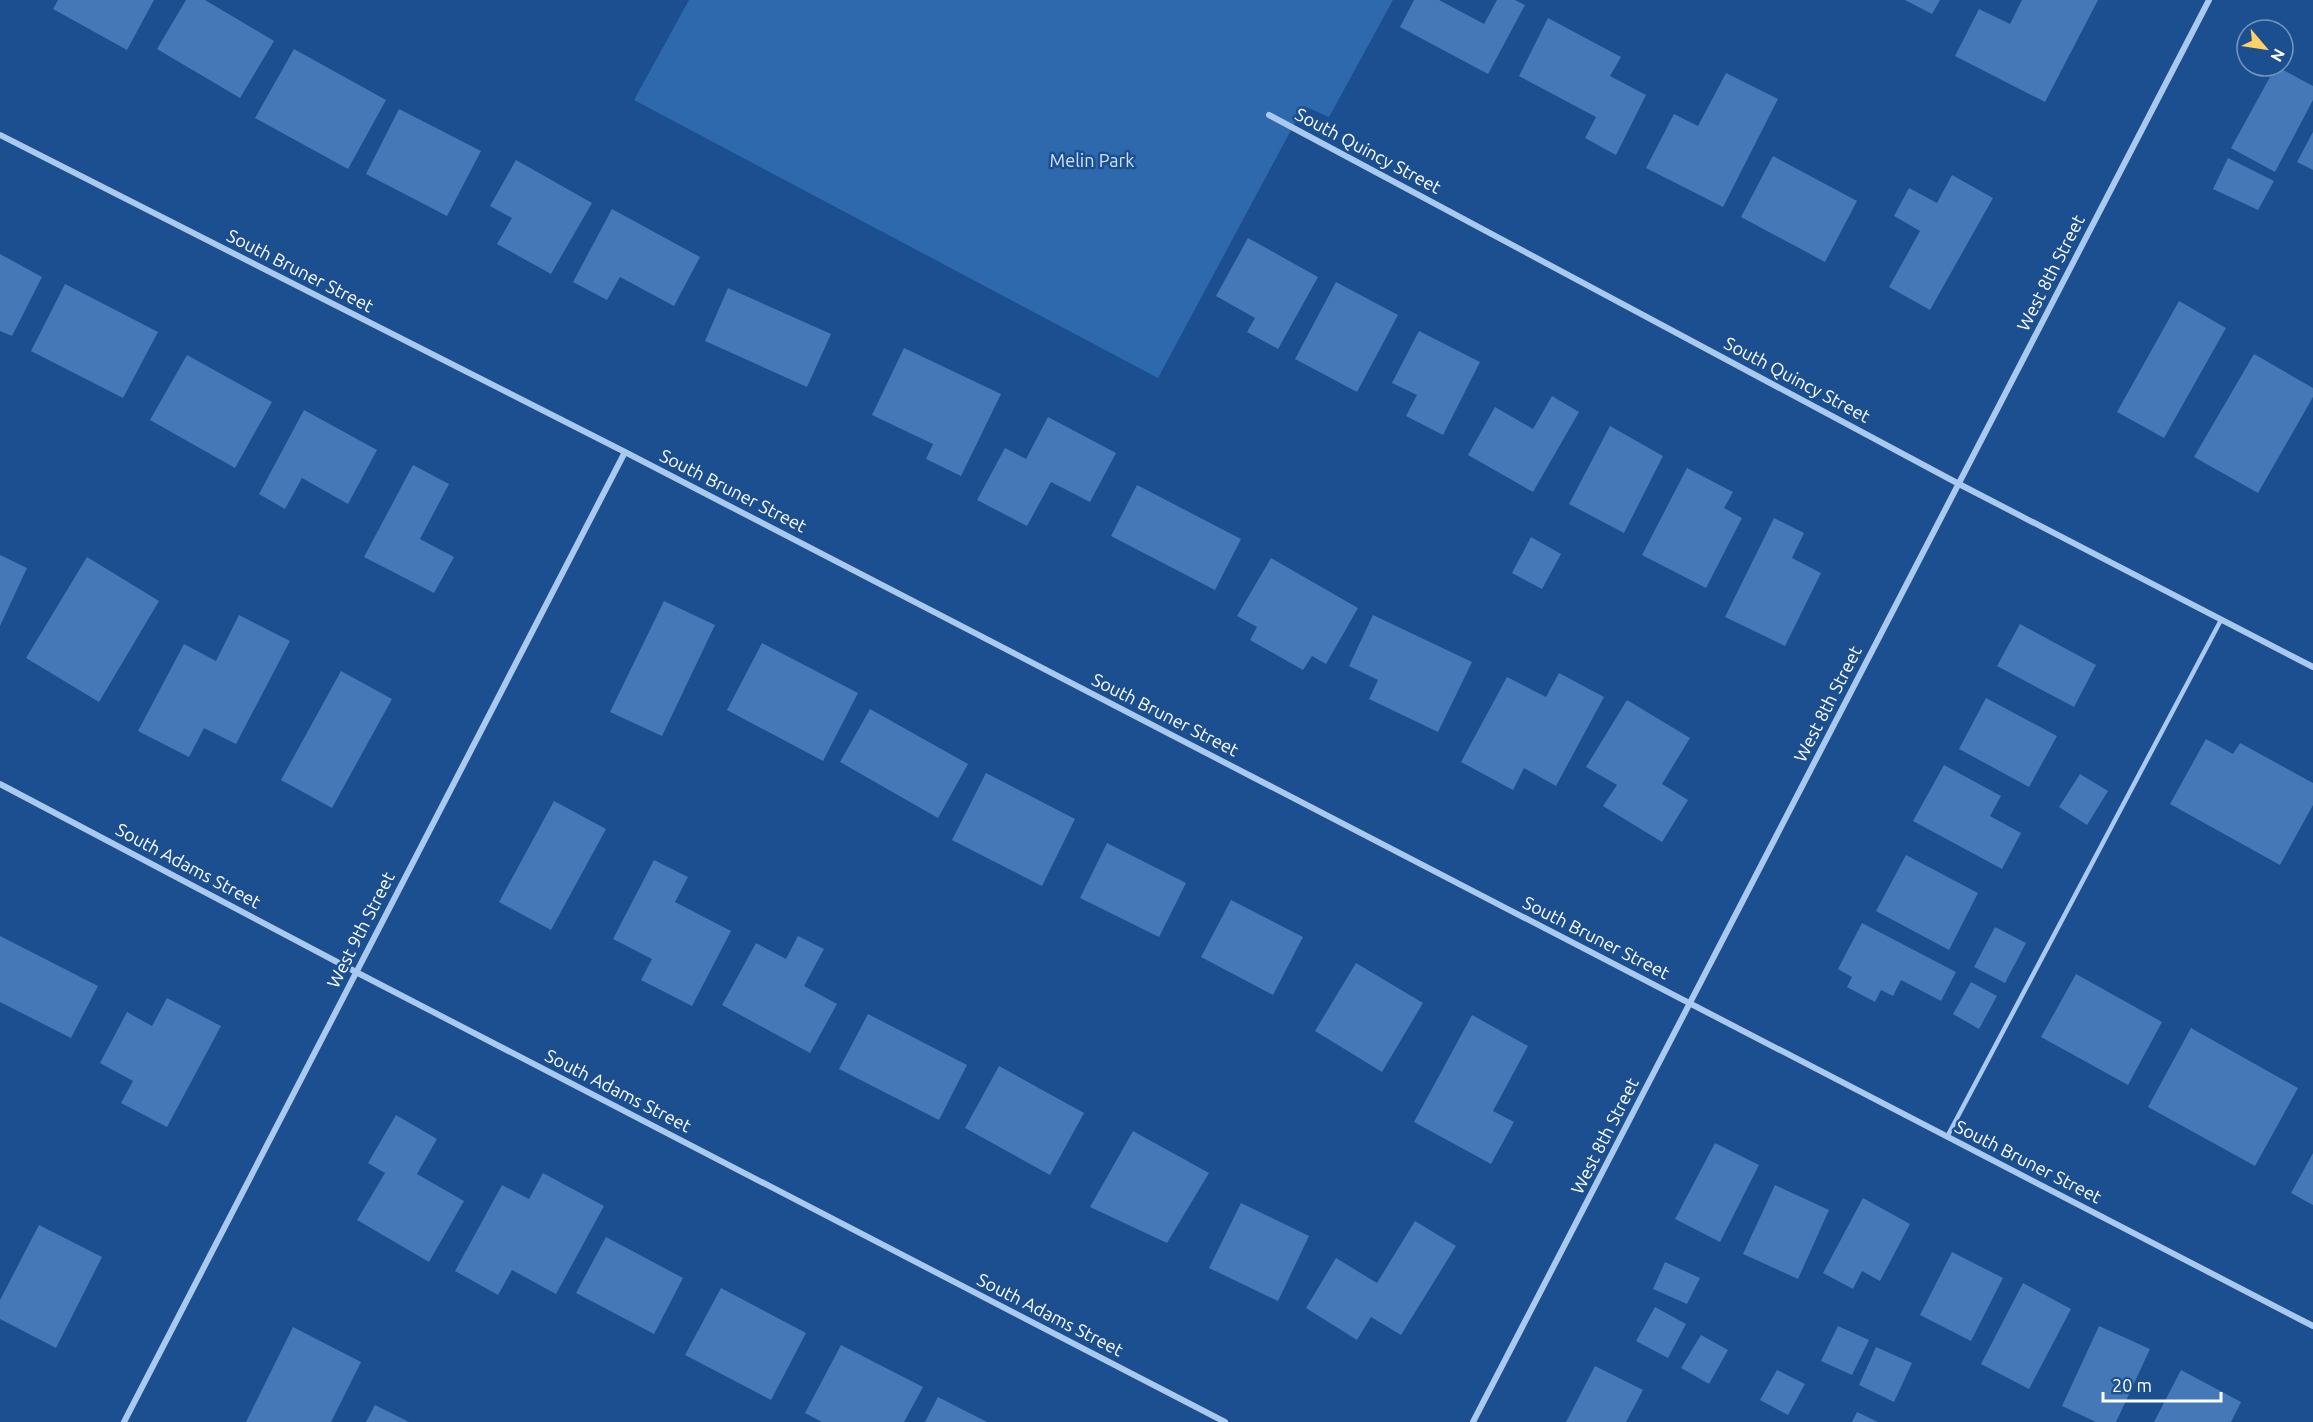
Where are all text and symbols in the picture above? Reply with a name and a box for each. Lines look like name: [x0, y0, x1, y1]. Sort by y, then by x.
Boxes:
north arrow: [2235, 18, 2295, 78]
text: N: [2267, 46, 2289, 65]
street label: South Quincy Street: [1292, 103, 1445, 198]
park label: Melin Park: [1050, 150, 1134, 170]
street label: West 8th Street: [2012, 211, 2088, 334]
street label: South Bruner Street: [224, 225, 377, 316]
street label: South Quincy Street: [1721, 332, 1874, 427]
street label: South Bruner Street: [657, 445, 810, 536]
street label: West 8th Street: [1789, 642, 1865, 765]
street label: South Bruner Street: [1089, 669, 1242, 760]
street label: South Adams Street: [113, 819, 264, 912]
street label: West 9th Street: [322, 868, 398, 991]
street label: South Bruner Street: [1520, 892, 1673, 983]
street label: South Adams Street: [542, 1045, 695, 1136]
street label: West 8th Street: [1566, 1074, 1642, 1197]
street label: South Bruner Street: [1952, 1116, 2105, 1207]
street label: South Adams Street: [974, 1269, 1127, 1360]
scale bar: [2103, 1365, 2222, 1403]
text: 20 m: [2112, 1375, 2152, 1395]

